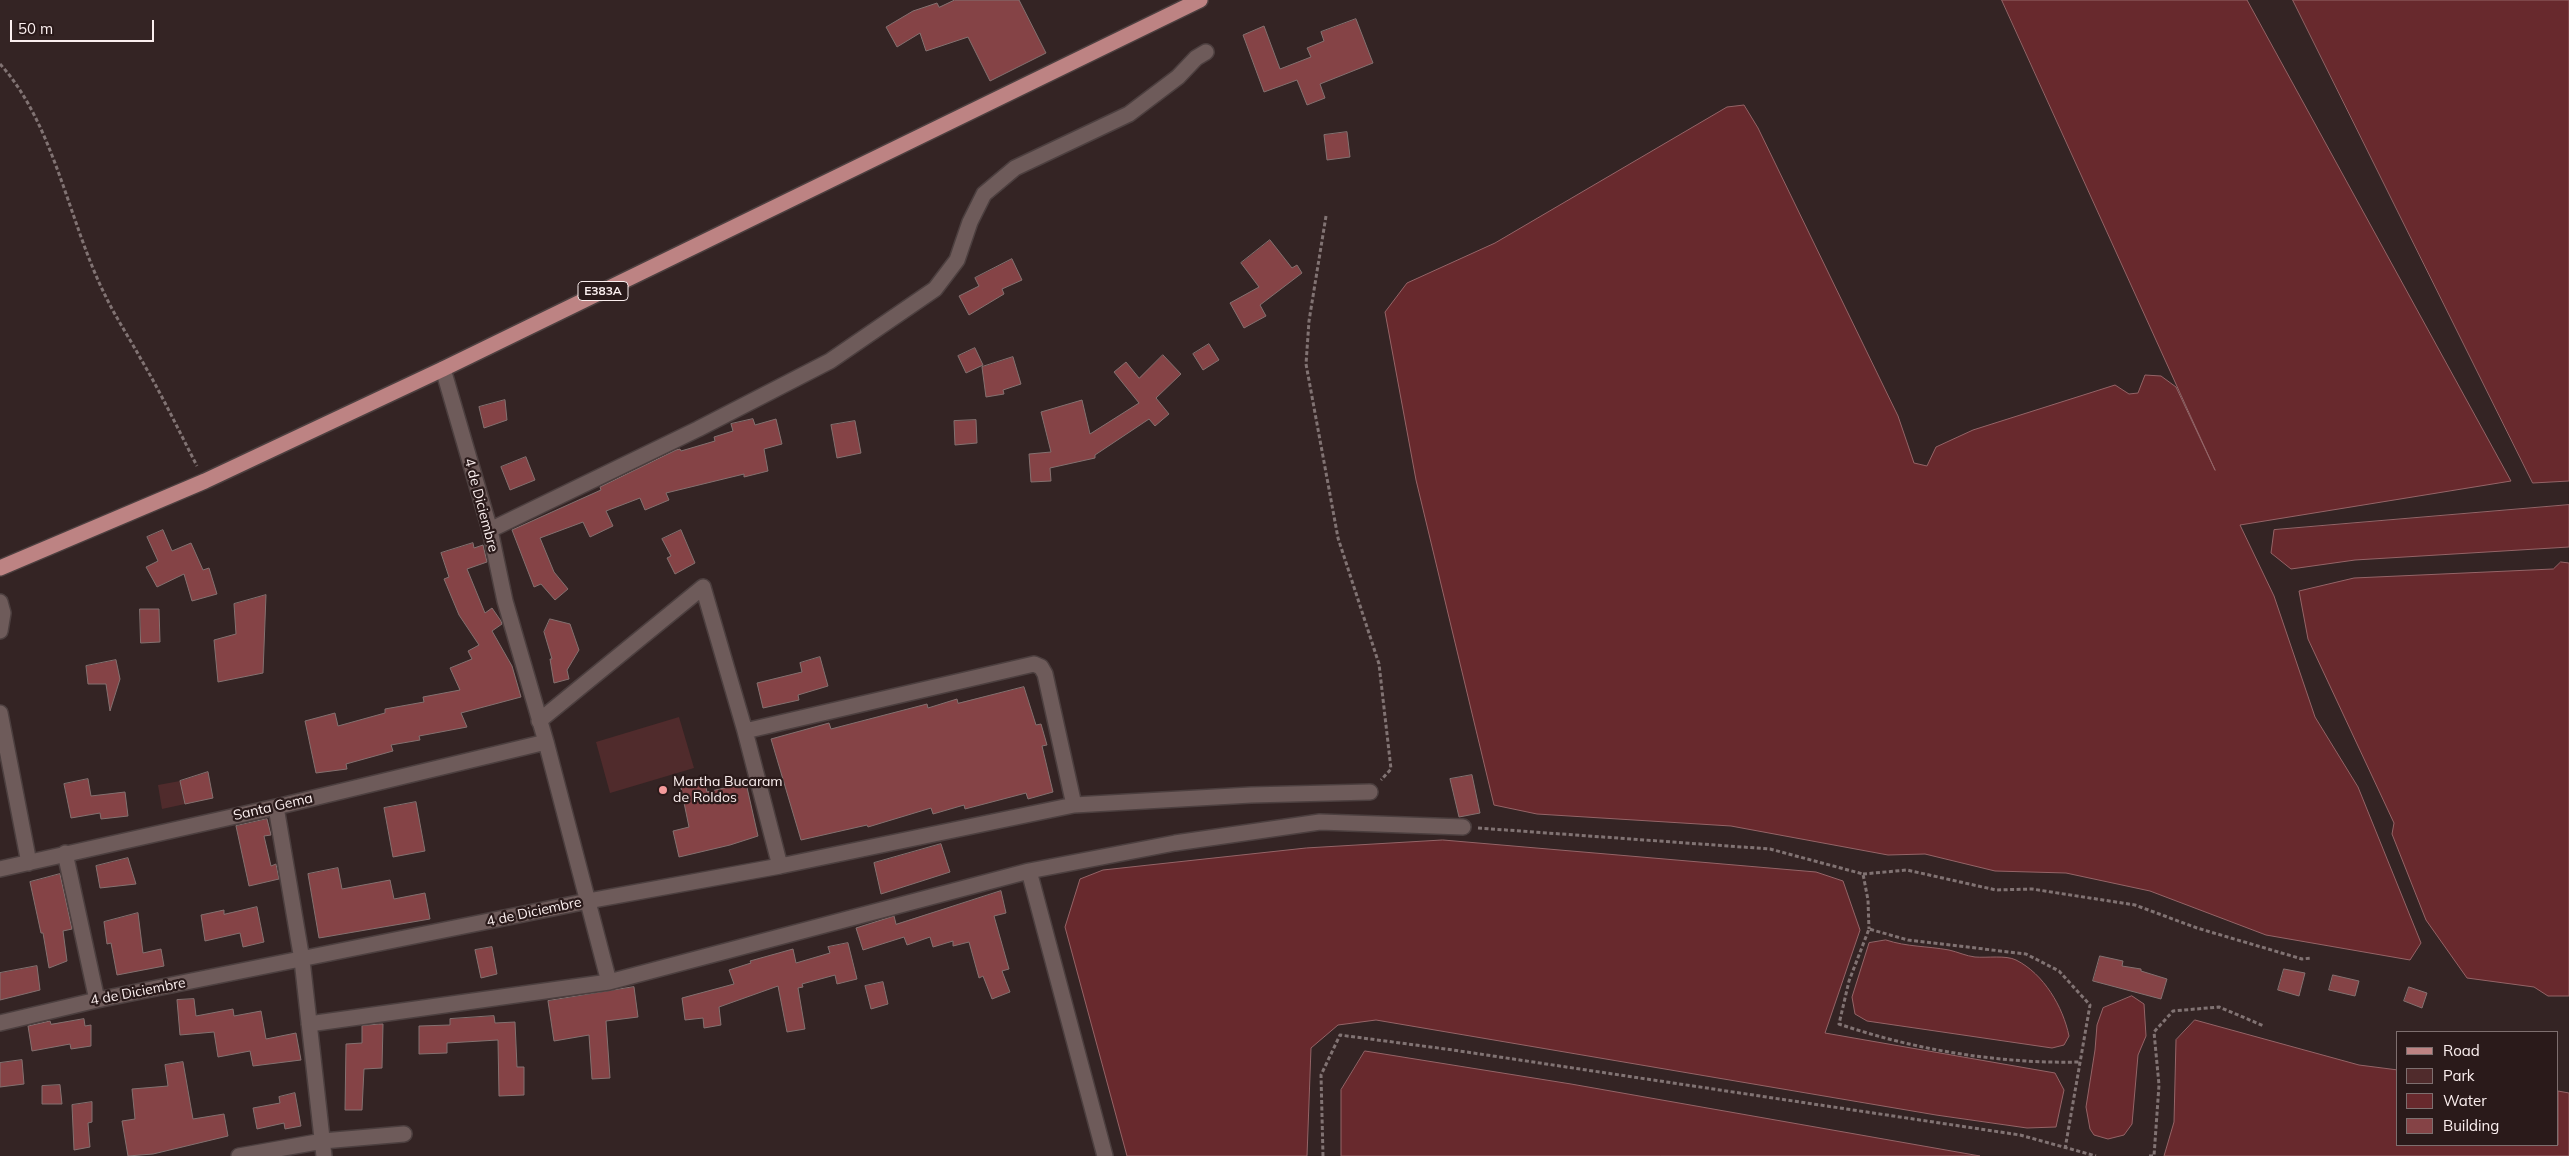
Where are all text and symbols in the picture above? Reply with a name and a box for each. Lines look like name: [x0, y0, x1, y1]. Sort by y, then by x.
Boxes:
scale bar: [12, 10, 156, 42]
text: 50 m: [18, 19, 53, 38]
road number: E383A: [578, 282, 628, 300]
street label: 4 de Diciembre: [460, 456, 502, 554]
place label: Martha Bucaram de Roldos: [673, 774, 783, 806]
marker: Martha Bucaram de Roldos: [657, 784, 669, 796]
street label: Santa Gema: [232, 790, 314, 824]
street label: 4 de Diciembre: [485, 894, 583, 930]
street label: 4 de Diciembre: [89, 975, 187, 1009]
legend: [2396, 1031, 2559, 1146]
text: Road: [2443, 1041, 2480, 1060]
text: Park: [2443, 1066, 2475, 1085]
text: Water: [2443, 1091, 2487, 1110]
text: Building: [2443, 1116, 2499, 1135]

